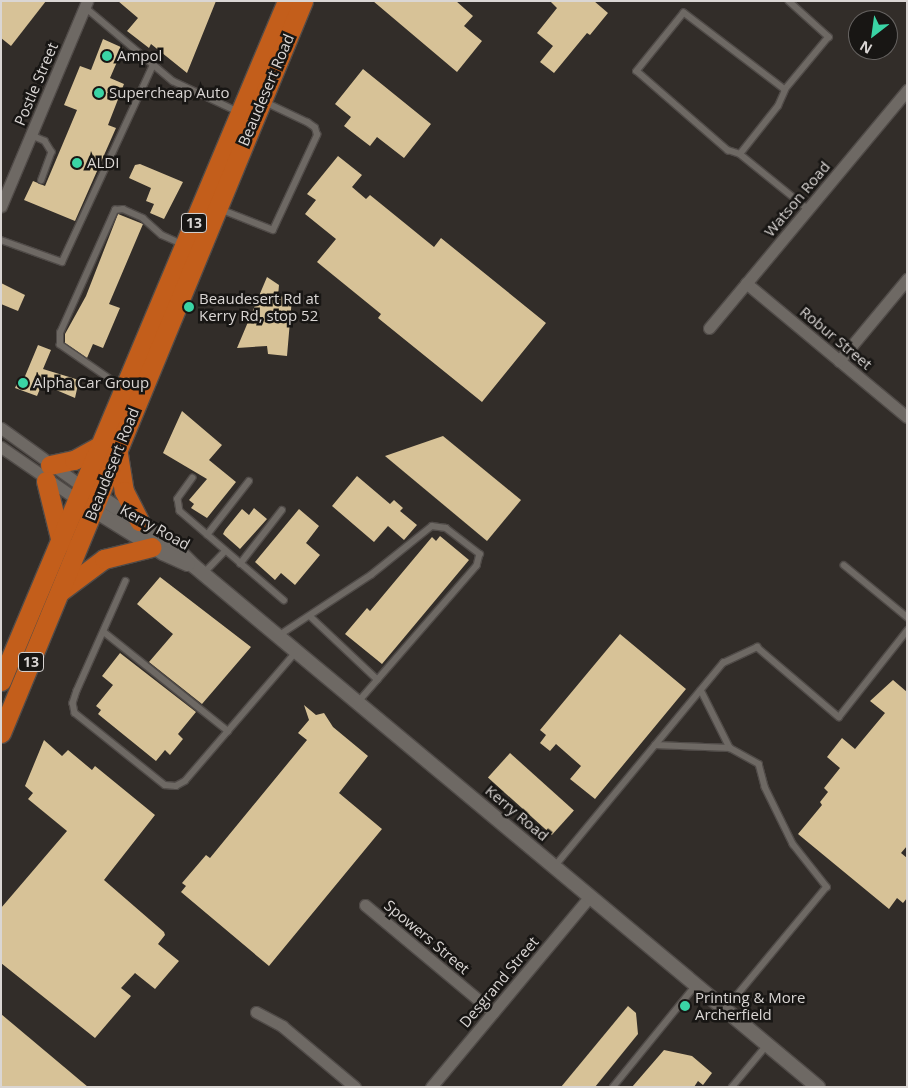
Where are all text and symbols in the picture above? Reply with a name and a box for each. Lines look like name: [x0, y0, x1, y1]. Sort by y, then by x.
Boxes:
north arrow: [848, 10, 898, 60]
street label: Beaudesert Road: [234, 31, 298, 149]
text: N: [856, 36, 875, 59]
street label: Postle Street: [10, 40, 62, 128]
place label: Ampol: [117, 47, 162, 65]
marker: Ampol: [101, 50, 113, 62]
place label: Supercheap Auto: [109, 84, 229, 102]
marker: Supercheap Auto: [93, 87, 105, 99]
place label: ALDI: [87, 154, 119, 172]
marker: ALDI: [71, 157, 83, 169]
street label: Watson Road: [760, 158, 834, 240]
road number: 13: [180, 212, 208, 234]
place label: Beaudesert Rd at Kerry Rd, stop 52: [199, 289, 319, 324]
marker: Beaudesert Rd at Kerry Rd, stop 52: [183, 301, 195, 313]
street label: Robur Street: [796, 303, 876, 373]
place label: Alpha Car Group: [33, 374, 149, 392]
marker: Alpha Car Group: [17, 377, 29, 389]
street label: Beaudesert Road: [81, 405, 143, 523]
street label: Kerry Road: [117, 500, 193, 554]
road number: 13: [17, 650, 45, 674]
street label: Kerry Road: [482, 781, 552, 845]
street label: Spowers Street: [381, 896, 473, 978]
street label: Desgrand Street: [456, 933, 542, 1031]
place label: Printing & More Archerfield: [695, 988, 805, 1023]
marker: Printing & More Archerfield: [679, 1000, 691, 1012]

